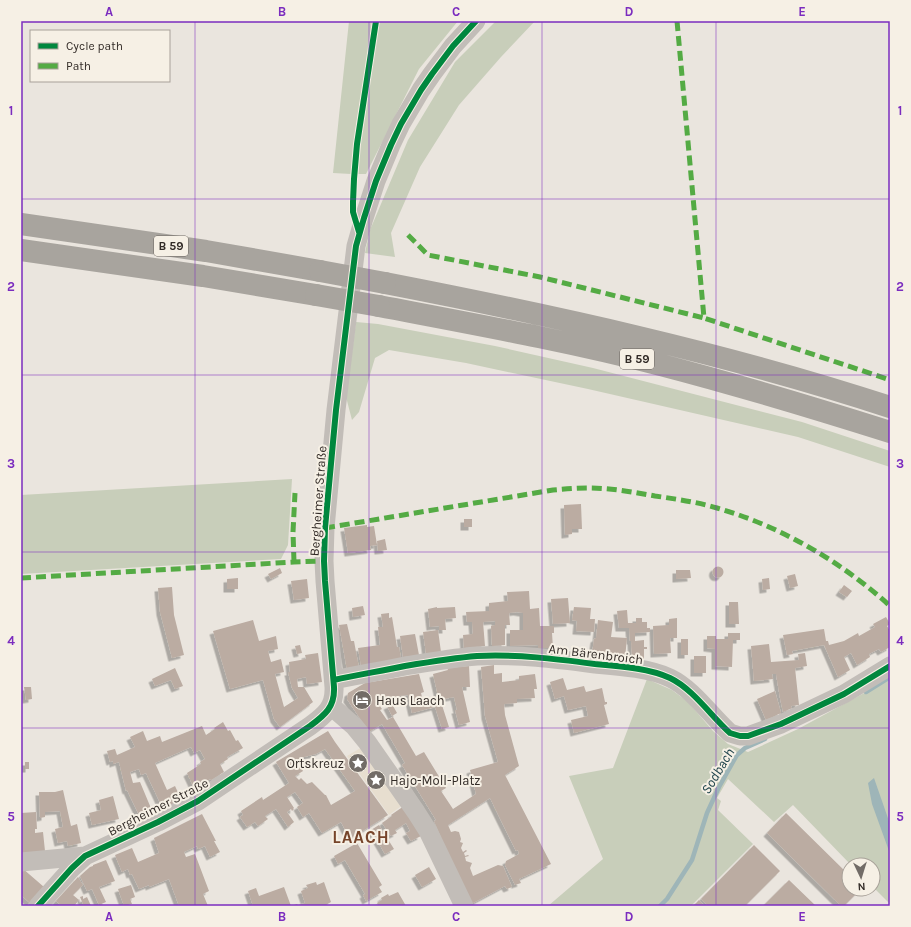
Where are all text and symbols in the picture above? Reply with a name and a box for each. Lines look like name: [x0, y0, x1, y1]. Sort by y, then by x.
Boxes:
text: A: [105, 4, 113, 19]
text: B: [278, 4, 286, 19]
text: C: [452, 4, 460, 19]
text: D: [625, 4, 634, 19]
text: E: [798, 4, 806, 19]
legend: [30, 30, 170, 82]
text: Cycle path: [66, 39, 123, 53]
text: Path: [66, 59, 91, 73]
text: 1: [9, 103, 13, 118]
text: 1: [898, 103, 902, 118]
road number: B 59: [154, 236, 188, 256]
text: 2: [7, 279, 15, 294]
text: 2: [896, 279, 904, 294]
road number: B 59: [620, 349, 654, 369]
street label: Bergheimer Straße: [307, 445, 329, 557]
text: 3: [7, 456, 15, 471]
text: 3: [896, 456, 904, 471]
text: 4: [7, 633, 15, 648]
text: 4: [896, 633, 904, 648]
street label: Am Bärenbroich: [548, 641, 644, 667]
hotel icon: Haus Laach: [351, 689, 373, 711]
place label: Haus Laach: [376, 693, 445, 708]
water label: Sodbach: [698, 745, 738, 797]
place icon: Ortskreuz: [347, 752, 369, 774]
place label: Ortskreuz: [286, 756, 344, 771]
place icon: Hajo-Moll-Platz: [365, 769, 387, 791]
place label: Hajo-Moll-Platz: [390, 773, 481, 788]
street label: Bergheimer Straße: [105, 775, 211, 839]
text: 5: [7, 809, 15, 824]
text: 5: [896, 809, 904, 824]
district label: LAACH: [332, 827, 390, 847]
north arrow: [841, 857, 881, 897]
text: N: [857, 880, 866, 893]
text: A: [105, 909, 113, 924]
text: B: [278, 909, 286, 924]
text: C: [452, 909, 460, 924]
text: D: [625, 909, 634, 924]
text: E: [798, 909, 806, 924]

